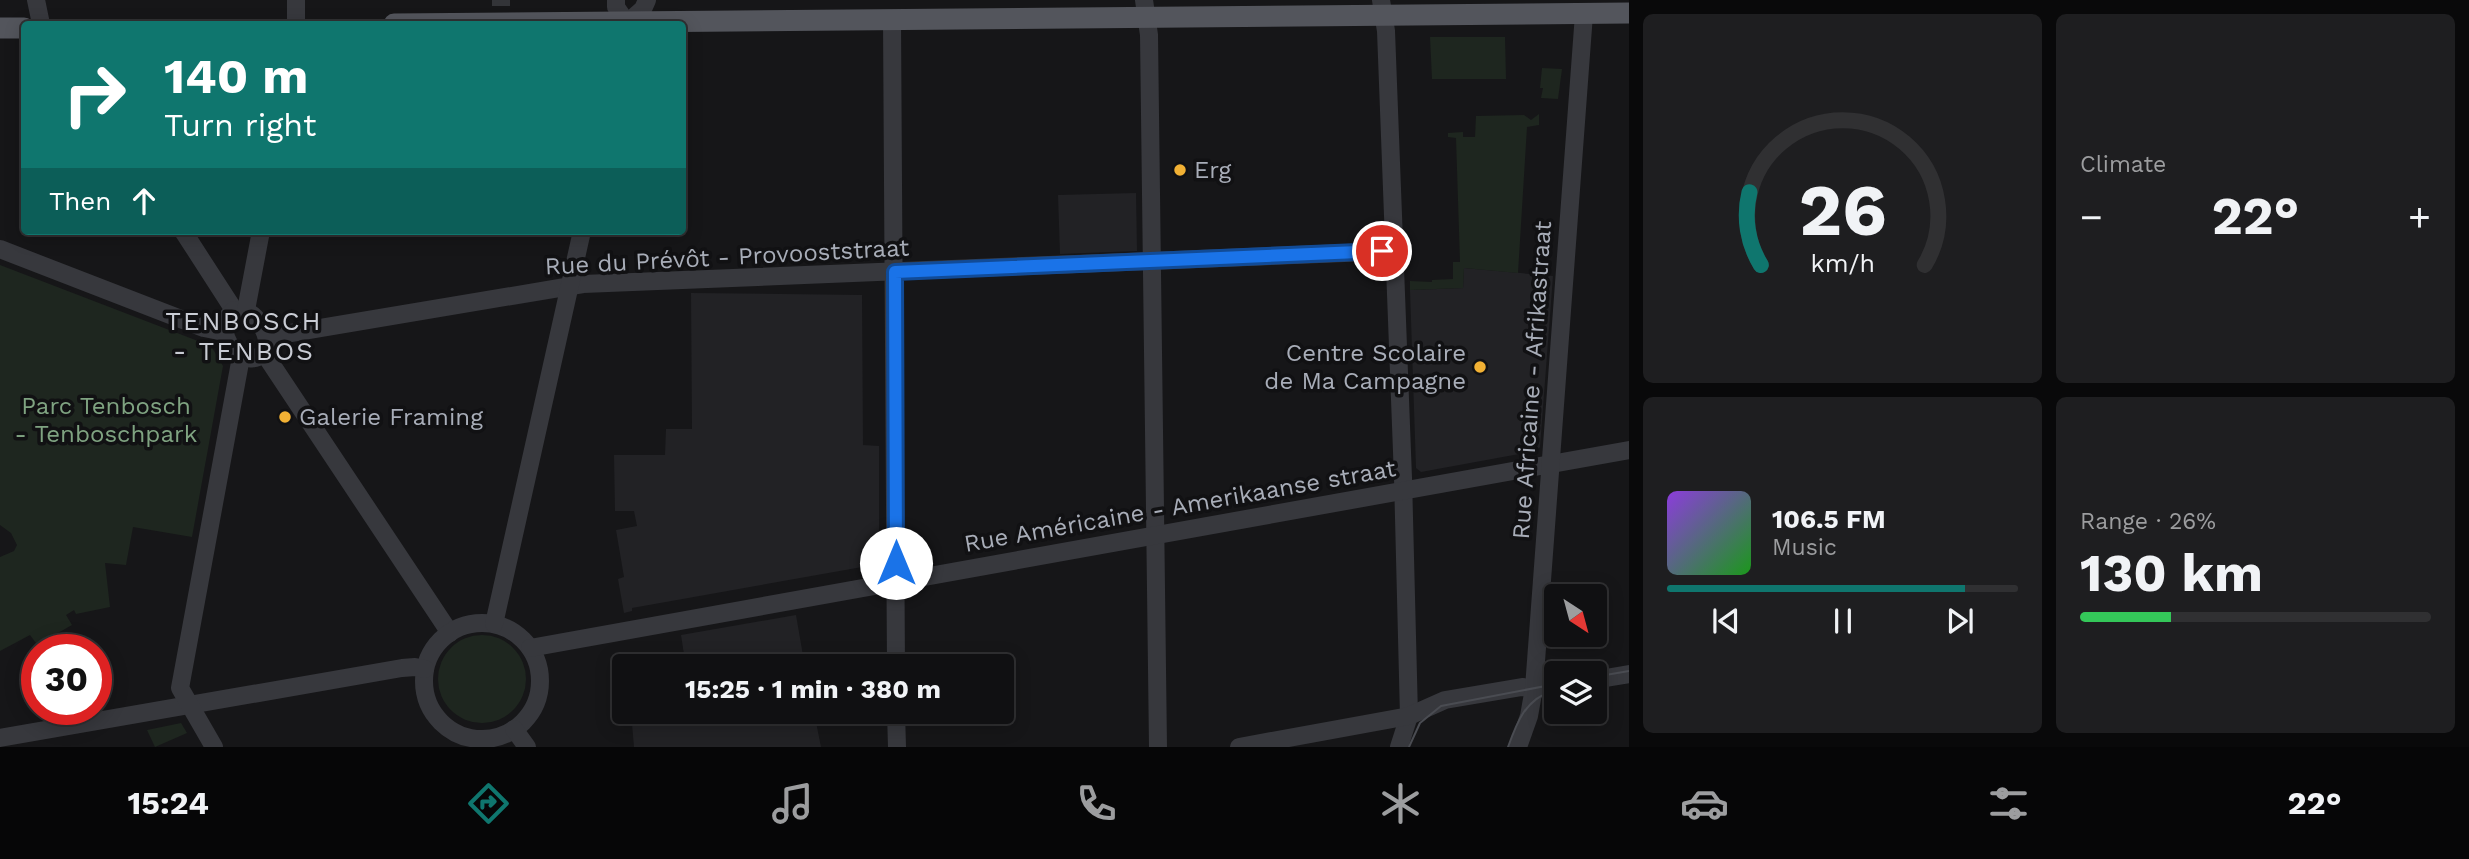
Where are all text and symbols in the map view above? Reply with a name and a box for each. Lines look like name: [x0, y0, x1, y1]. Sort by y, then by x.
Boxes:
text: 140 m: [164, 47, 308, 105]
icon: right: [49, 49, 140, 140]
text: Turn right: [164, 106, 316, 144]
text: Climate: [2080, 151, 2166, 178]
place label: Erg: [1194, 156, 1232, 184]
marker: Erg: [1172, 162, 1188, 178]
text: 26: [1798, 167, 1887, 253]
icon: ahead: [125, 182, 163, 220]
text: Then: [49, 186, 111, 216]
text: 22°: [2212, 186, 2299, 247]
text: −: [2080, 195, 2103, 239]
text: +: [2408, 195, 2431, 239]
street label: Rue Africaine - Afrikastraat: [1507, 220, 1557, 540]
pin: [1352, 221, 1412, 281]
icon: arrive: [1363, 232, 1401, 270]
street label: Rue du Prévôt - Provooststraat: [544, 233, 910, 281]
text: km/h: [1810, 248, 1875, 277]
district label: TENBOSCH - TENBOS: [165, 306, 323, 366]
place label: Centre Scolaire de Ma Campagne: [1264, 339, 1466, 395]
marker: Centre Scolaire de Ma Campagne: [1472, 359, 1488, 375]
park label: Parc Tenbosch - Tenboschpark: [15, 392, 198, 448]
place label: Galerie Framing: [299, 403, 483, 431]
marker: Galerie Framing: [277, 409, 293, 425]
street label: Rue Américaine - Amerikaanse straat: [962, 454, 1398, 558]
text: 106.5 FM: [1772, 504, 1886, 534]
text: Range · 26%: [2080, 508, 2216, 535]
position arrow: [859, 526, 933, 600]
text: Music: [1772, 534, 1837, 561]
text: 130 km: [2080, 543, 2263, 604]
north arrow: [1544, 584, 1606, 648]
map controls: [1544, 584, 1607, 724]
icon: previous: [1707, 602, 1745, 640]
icon: pause: [1824, 602, 1862, 640]
icon: next: [1941, 602, 1979, 640]
speed limit sign: 30: [21, 634, 112, 725]
button: layers: [1544, 661, 1607, 724]
text: 15:25 · 1 min · 380 m: [685, 674, 941, 704]
icon: directions: [464, 779, 513, 828]
icon: music: [768, 779, 817, 828]
icon: phone: [1072, 779, 1121, 828]
icon: climate: [1376, 779, 1425, 828]
icon: car: [1680, 779, 1729, 828]
icon: filters: [1984, 779, 2033, 828]
text: 15:24: [127, 784, 209, 822]
text: 22°: [2288, 784, 2342, 822]

